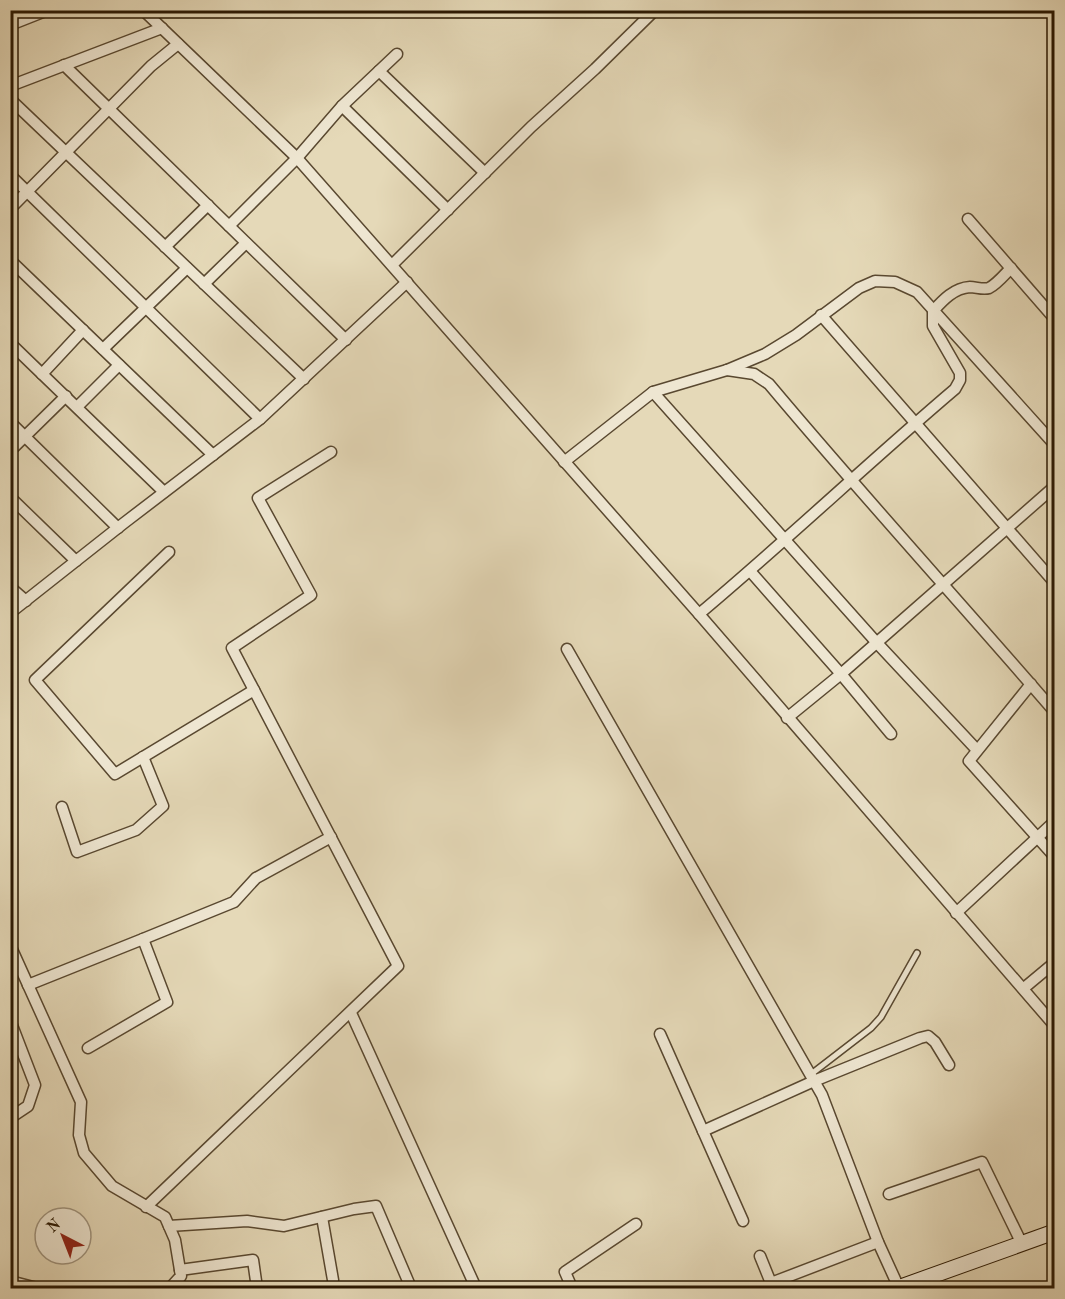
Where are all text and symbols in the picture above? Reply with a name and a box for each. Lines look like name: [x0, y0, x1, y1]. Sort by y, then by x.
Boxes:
north arrow: [33, 1206, 93, 1266]
text: N: [44, 1216, 65, 1236]

